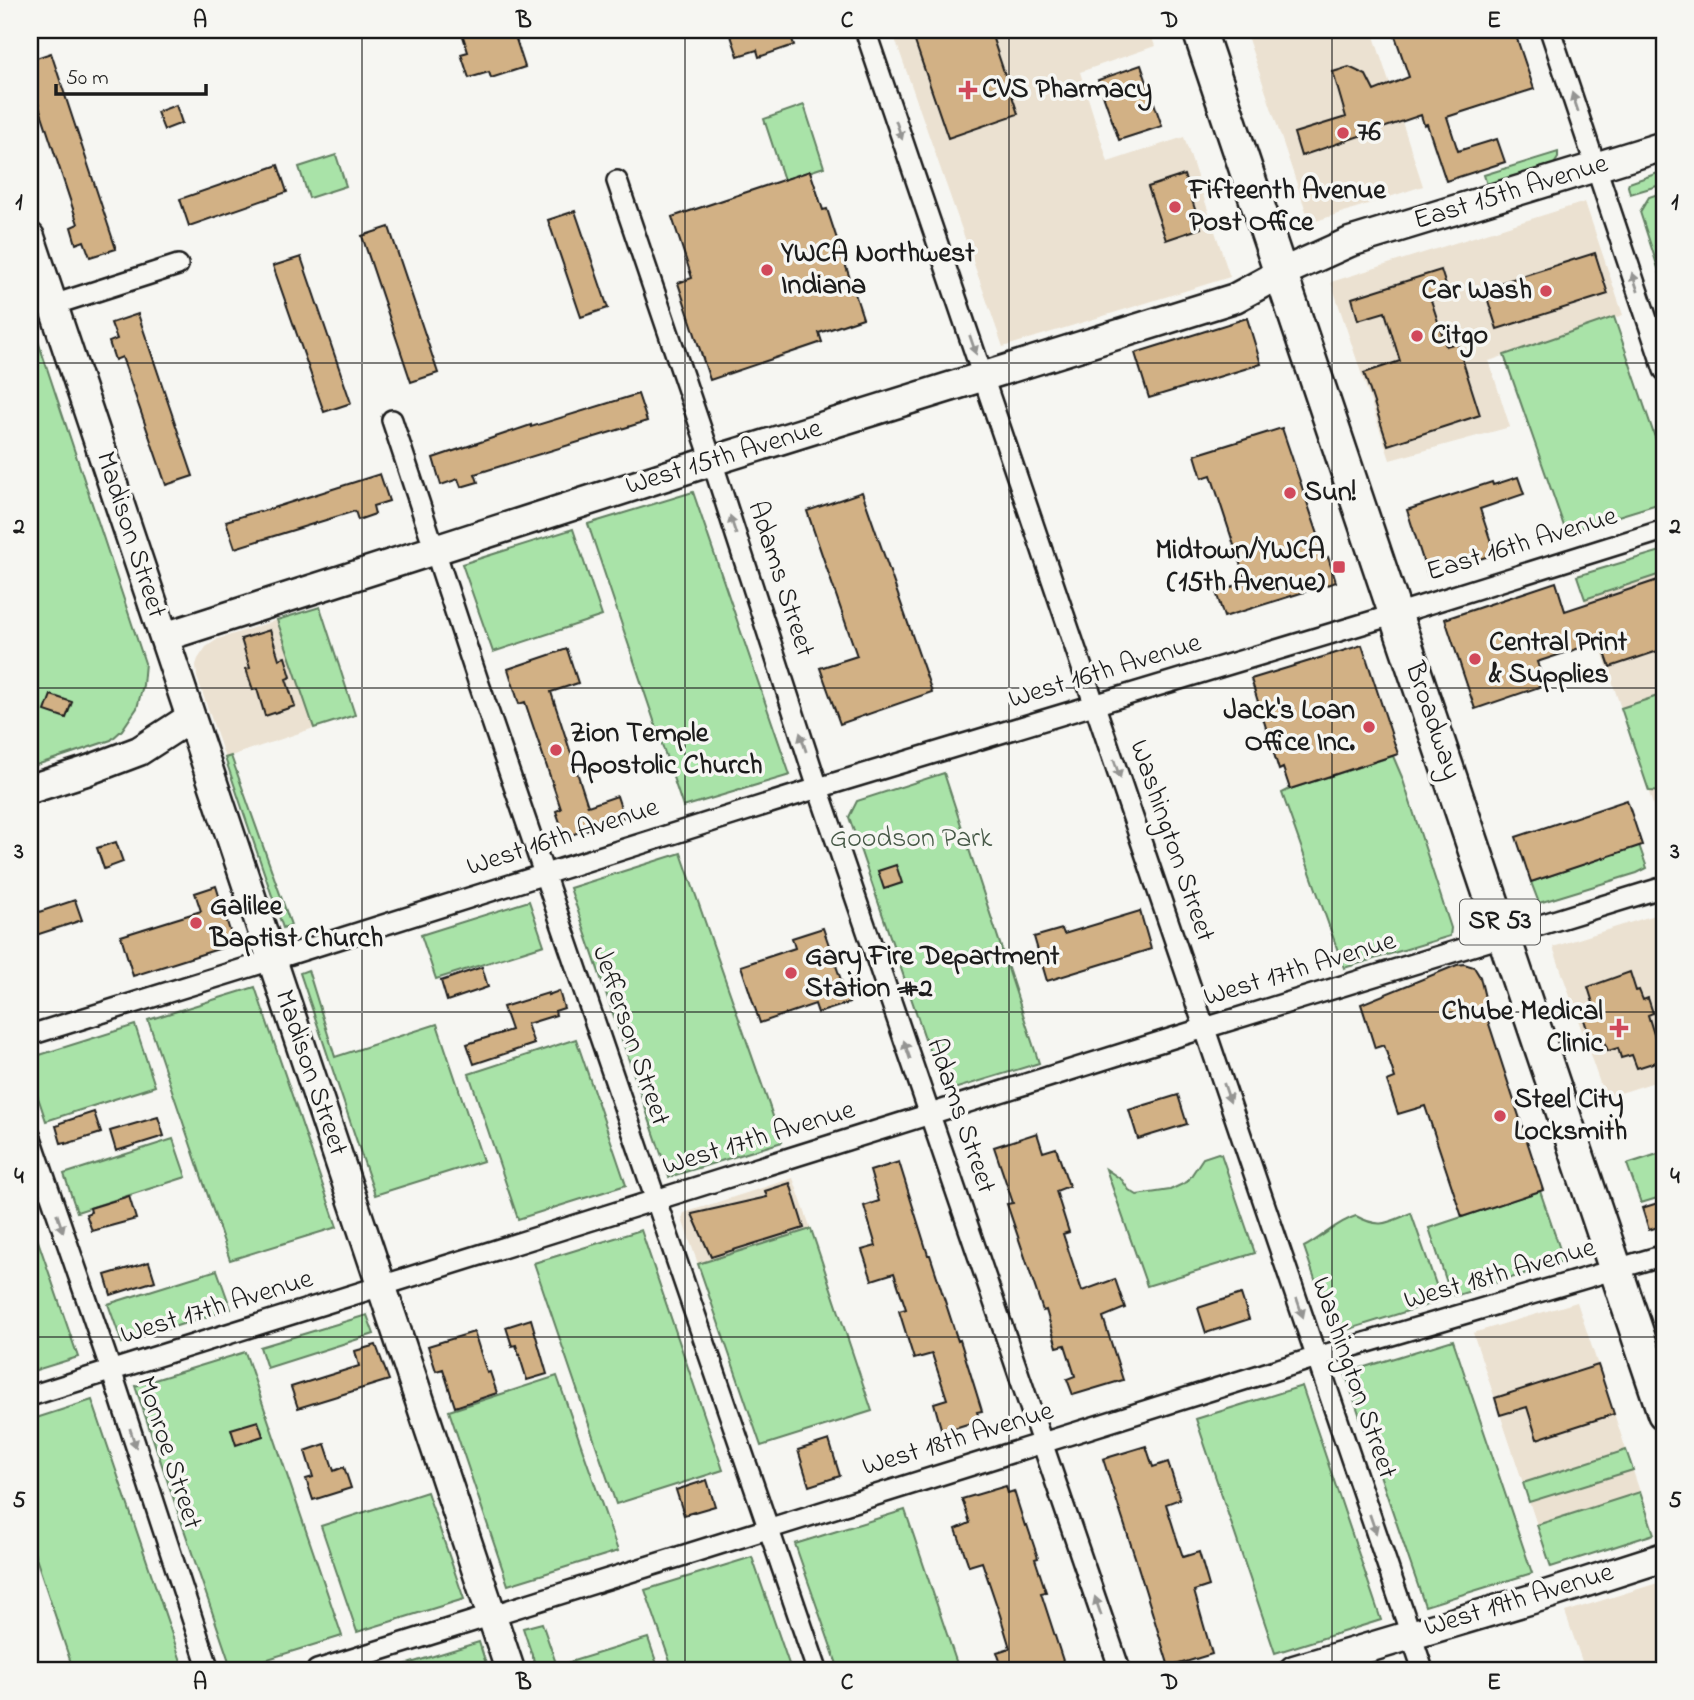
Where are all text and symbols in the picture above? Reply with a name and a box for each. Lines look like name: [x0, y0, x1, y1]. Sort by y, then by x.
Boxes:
text: A: [193, 5, 207, 38]
text: B: [515, 5, 532, 38]
text: C: [841, 5, 854, 38]
text: D: [1161, 5, 1178, 38]
text: E: [1487, 5, 1501, 38]
scale bar: [56, 52, 206, 96]
text: 50 m: [66, 64, 109, 94]
place label: CVS Pharmacy: [982, 70, 1152, 111]
marker: CVS Pharmacy: [960, 82, 976, 98]
one-way arrow: [1569, 92, 1580, 113]
place label: 76: [1357, 113, 1382, 154]
one-way arrow: [895, 119, 905, 140]
marker: 76: [1335, 125, 1351, 141]
street label: East 15th Avenue: [1409, 144, 1614, 242]
place label: Fifteenth Avenue Post Office: [1187, 171, 1387, 244]
text: 1: [15, 187, 23, 220]
text: 1: [1671, 187, 1679, 220]
marker: Fifteenth Avenue Post Office: [1167, 199, 1183, 215]
place label: YWCA Northwest Indiana: [780, 234, 975, 307]
marker: YWCA Northwest Indiana: [759, 262, 775, 278]
place label: Car Wash: [1421, 271, 1532, 312]
one-way arrow: [1629, 271, 1640, 292]
marker: Car Wash: [1538, 283, 1554, 299]
place label: Citgo: [1431, 316, 1488, 358]
marker: Citgo: [1409, 328, 1425, 344]
one-way arrow: [968, 335, 979, 356]
street label: West 15th Avenue: [621, 409, 828, 507]
street label: Madison Street: [84, 446, 176, 624]
place label: Sun!: [1304, 473, 1357, 514]
marker: Sun!: [1282, 485, 1298, 501]
street label: Adams Street: [736, 496, 824, 662]
street label: East 16th Avenue: [1422, 496, 1623, 593]
text: 2: [12, 511, 25, 544]
text: 2: [1668, 511, 1681, 544]
one-way arrow: [727, 514, 737, 535]
place label: Midtown/YWCA (15th Avenue): [1155, 531, 1326, 604]
marker: Midtown/YWCA (15th Avenue): [1331, 559, 1347, 575]
street label: West 16th Avenue: [1004, 623, 1207, 721]
place label: Central Print & Supplies: [1488, 623, 1628, 696]
marker: Central Print & Supplies: [1467, 651, 1483, 667]
street label: Broadway: [1392, 656, 1471, 785]
place label: Jack's Loan Office Inc.: [1224, 691, 1355, 764]
place label: Zion Temple Apostolic Church: [570, 714, 763, 787]
marker: Jack's Loan Office Inc.: [1361, 719, 1377, 735]
one-way arrow: [797, 731, 808, 752]
street label: Washington Street: [1117, 734, 1225, 948]
marker: Zion Temple Apostolic Church: [548, 742, 564, 758]
one-way arrow: [1112, 759, 1123, 780]
street label: West 16th Avenue: [462, 788, 665, 888]
park label: Goodson Park: [830, 819, 993, 860]
text: 3: [13, 836, 24, 869]
text: 3: [1669, 836, 1680, 869]
place label: Galilee Baptist Church: [208, 887, 383, 960]
road number: SR 53: [1460, 900, 1540, 945]
marker: Galilee Baptist Church: [188, 915, 204, 931]
street label: West 17th Avenue: [1199, 921, 1401, 1019]
place label: Gary Fire Department Station #2: [805, 937, 1060, 1010]
street label: Jefferson Street: [580, 941, 680, 1131]
marker: Gary Fire Department Station #2: [783, 965, 799, 981]
street label: Madison Street: [262, 985, 358, 1161]
place label: Chube Medical Clinic: [1441, 992, 1604, 1065]
marker: Chube Medical Clinic: [1609, 1018, 1629, 1038]
street label: Adams Street: [914, 1033, 1006, 1199]
one-way arrow: [901, 1039, 912, 1060]
place label: Steel City Locksmith: [1514, 1080, 1627, 1153]
one-way arrow: [1222, 1083, 1233, 1104]
street label: West 17th Avenue: [658, 1090, 860, 1188]
marker: Steel City Locksmith: [1492, 1108, 1508, 1124]
text: 4: [14, 1161, 24, 1194]
text: 4: [1670, 1161, 1680, 1194]
one-way arrow: [55, 1213, 66, 1234]
street label: West 18th Avenue: [1399, 1228, 1601, 1322]
street label: West 17th Avenue: [116, 1259, 318, 1357]
street label: Washington Street: [1299, 1271, 1407, 1485]
one-way arrow: [1295, 1298, 1306, 1319]
street label: Monroe Street: [124, 1371, 212, 1535]
street label: West 18th Avenue: [857, 1391, 1059, 1489]
one-way arrow: [129, 1428, 139, 1449]
text: 5: [12, 1485, 26, 1518]
text: 5: [1668, 1485, 1682, 1518]
one-way arrow: [1368, 1513, 1379, 1534]
street label: West 19th Avenue: [1419, 1553, 1619, 1649]
one-way arrow: [1092, 1595, 1103, 1616]
text: A: [193, 1667, 207, 1700]
text: B: [515, 1667, 532, 1700]
text: C: [841, 1667, 854, 1700]
text: D: [1161, 1667, 1178, 1700]
text: E: [1487, 1667, 1501, 1700]

